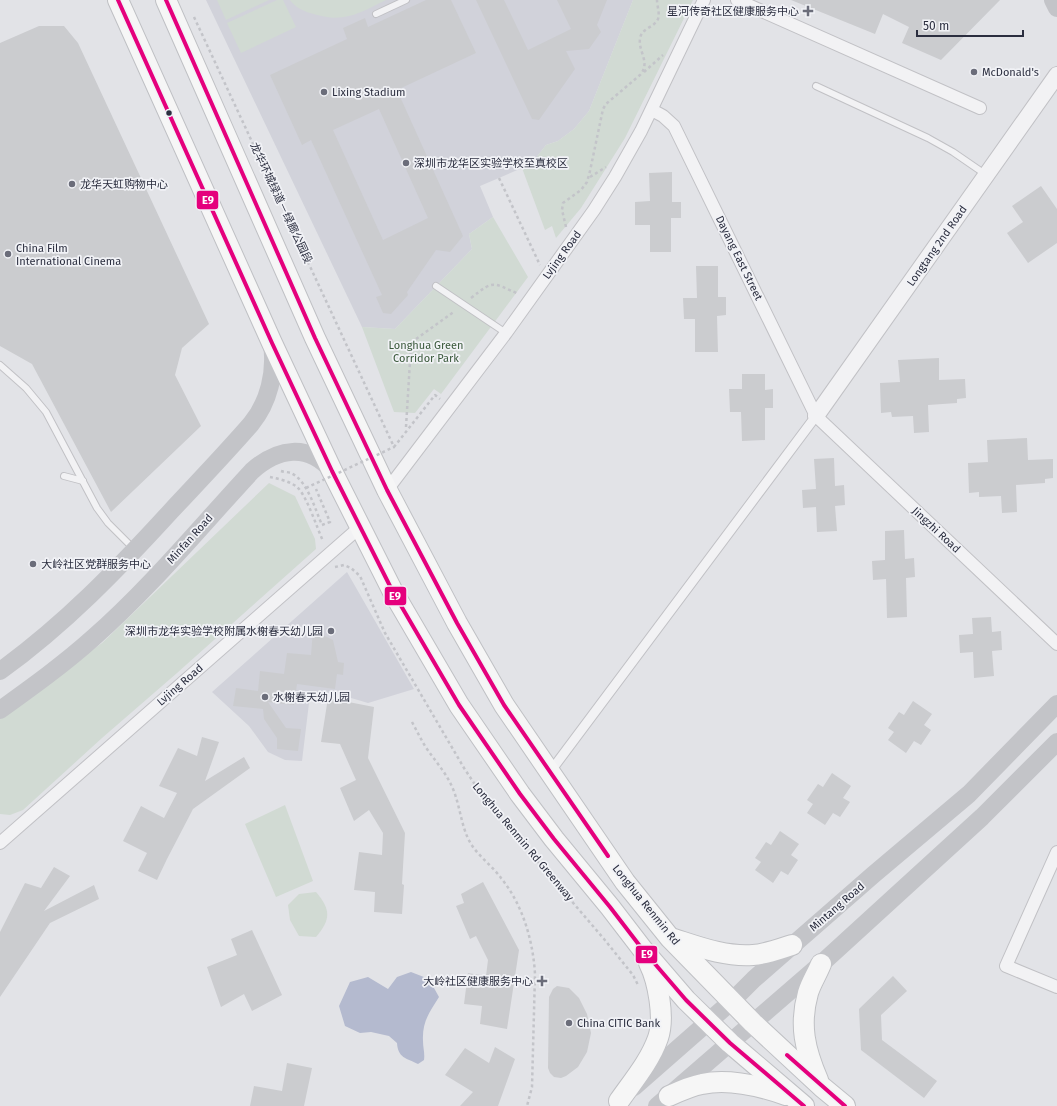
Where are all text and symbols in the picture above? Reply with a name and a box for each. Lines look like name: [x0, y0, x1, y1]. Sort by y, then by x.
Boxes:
place label: 星河传奇社区健康服务中心: [667, 5, 799, 18]
marker: 星河传奇社区健康服务中心: [802, 5, 814, 17]
scale bar: [917, 12, 1023, 38]
text: 50 m: [923, 19, 949, 33]
place label: McDonald's: [982, 66, 1039, 79]
marker: McDonald's: [969, 67, 979, 77]
place label: Lixing Stadium: [332, 86, 405, 99]
marker: Lixing Stadium: [319, 87, 329, 97]
unlabelled marker: [164, 108, 174, 118]
street label: 龙华环城绿道－绿廊公园段: [247, 140, 315, 266]
place label: 深圳市龙华区实验学校至真校区: [414, 157, 568, 170]
marker: 深圳市龙华区实验学校至真校区: [401, 158, 411, 168]
place label: 龙华天虹购物中心: [80, 178, 168, 191]
marker: 龙华天虹购物中心: [67, 179, 77, 189]
line badge: E9: [196, 190, 219, 210]
text: E9: [202, 194, 214, 207]
street label: Longtang 2nd Road: [904, 203, 970, 289]
street label: Dayang East Street: [713, 214, 765, 302]
street label: Lvjing Road: [540, 228, 584, 282]
place label: China Film International Cinema: [16, 242, 121, 268]
marker: China Film International Cinema: [3, 249, 13, 259]
park label: Longhua Green Corridor Park: [389, 339, 463, 365]
street label: Jingzhi Road: [909, 504, 963, 556]
street label: Minfan Road: [164, 512, 216, 566]
place label: 大岭社区党群服务中心: [41, 558, 151, 571]
marker: 大岭社区党群服务中心: [28, 559, 38, 569]
line badge: E9: [384, 586, 407, 606]
text: E9: [389, 590, 401, 603]
place label: 深圳市龙华实验学校附属水榭春天幼儿园: [125, 625, 323, 638]
marker: 深圳市龙华实验学校附属水榭春天幼儿园: [326, 626, 336, 636]
street label: Lvjing Road: [154, 661, 206, 709]
place label: 水榭春天幼儿园: [273, 691, 350, 704]
marker: 水榭春天幼儿园: [260, 692, 270, 702]
street label: Longhua Renmin Rd Greenway: [470, 780, 577, 904]
street label: Longhua Renmin Rd: [610, 862, 682, 948]
street label: Mintang Road: [807, 880, 867, 934]
line badge: E9: [635, 945, 658, 964]
text: E9: [641, 948, 653, 961]
place label: 大岭社区健康服务中心: [423, 975, 533, 988]
marker: 大岭社区健康服务中心: [536, 975, 548, 987]
place label: China CITIC Bank: [577, 1017, 660, 1030]
marker: China CITIC Bank: [564, 1018, 574, 1028]

